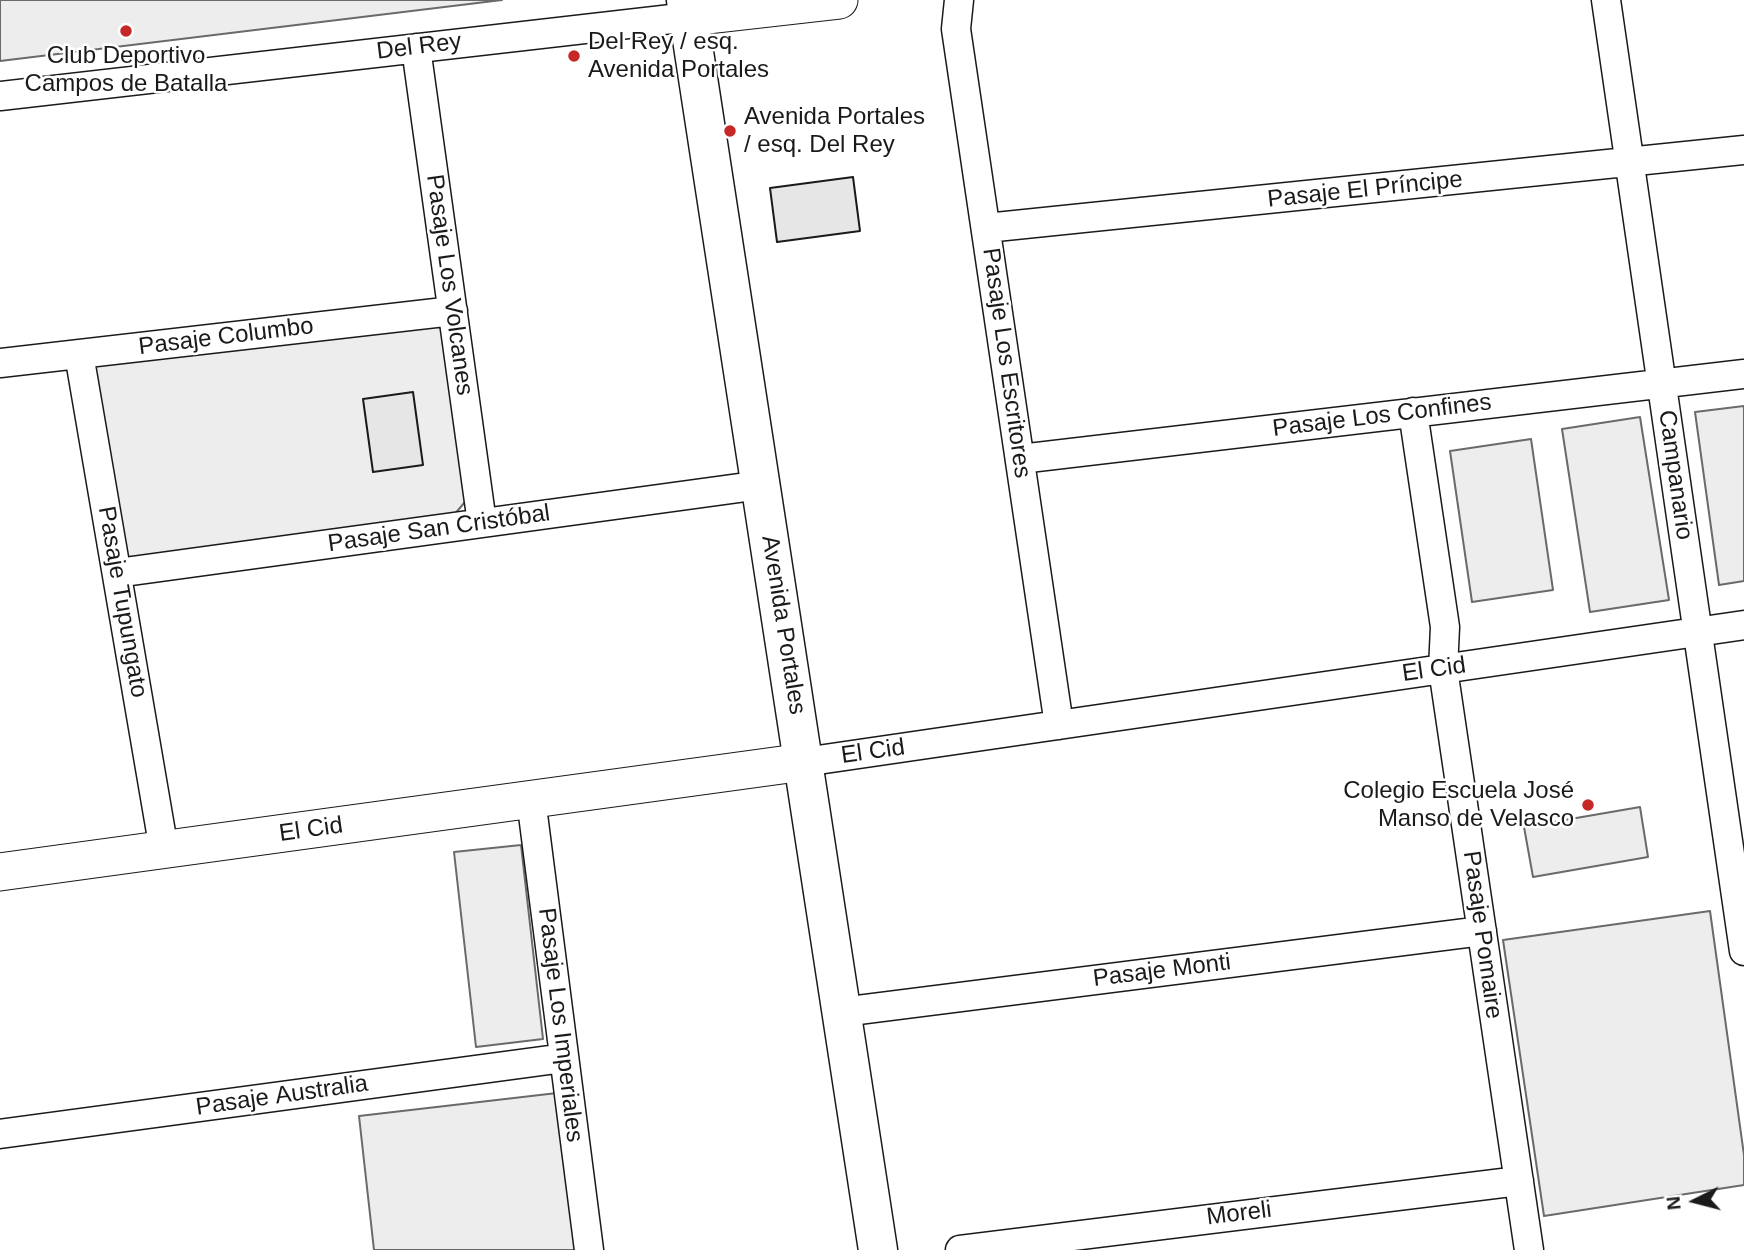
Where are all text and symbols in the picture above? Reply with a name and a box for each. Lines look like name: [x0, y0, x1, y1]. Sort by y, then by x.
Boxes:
marker: Club Deportivo Campos de Batalla: [118, 23, 134, 39]
street label: Del Rey: [375, 28, 463, 66]
place label: Del Rey / esq. Avenida Portales: [588, 28, 769, 84]
place label: Club Deportivo Campos de Batalla: [25, 42, 227, 98]
marker: Del Rey / esq. Avenida Portales: [566, 48, 582, 64]
place label: Avenida Portales / esq. Del Rey: [744, 103, 925, 159]
marker: Avenida Portales / esq. Del Rey: [722, 123, 738, 139]
street label: Pasaje El Príncipe: [1266, 165, 1464, 215]
street label: Pasaje Los Volcanes: [419, 173, 479, 397]
street label: Pasaje Los Escritores: [976, 246, 1036, 480]
street label: Pasaje Columbo: [137, 312, 315, 362]
street label: Pasaje Los Confines: [1271, 388, 1493, 444]
street label: Campanario: [1652, 408, 1698, 542]
street label: Pasaje San Cristóbal: [326, 499, 552, 559]
street label: Pasaje Tupungato: [91, 504, 153, 700]
street label: Avenida Portales: [755, 533, 811, 717]
street label: El Cid: [1400, 651, 1468, 689]
street label: El Cid: [839, 733, 907, 771]
place label: Colegio Escuela José Manso de Velasco: [1343, 777, 1574, 833]
marker: Colegio Escuela José Manso de Velasco: [1580, 797, 1596, 813]
street label: El Cid: [277, 811, 345, 849]
street label: Pasaje Pomaire: [1456, 849, 1508, 1021]
street label: Pasaje Los Imperiales: [531, 906, 589, 1144]
street label: Pasaje Monti: [1091, 948, 1233, 994]
street label: Pasaje Australia: [194, 1070, 370, 1122]
north arrow: [1660, 1166, 1730, 1236]
text: N: [1662, 1195, 1685, 1211]
street label: Moreli: [1205, 1196, 1273, 1232]

